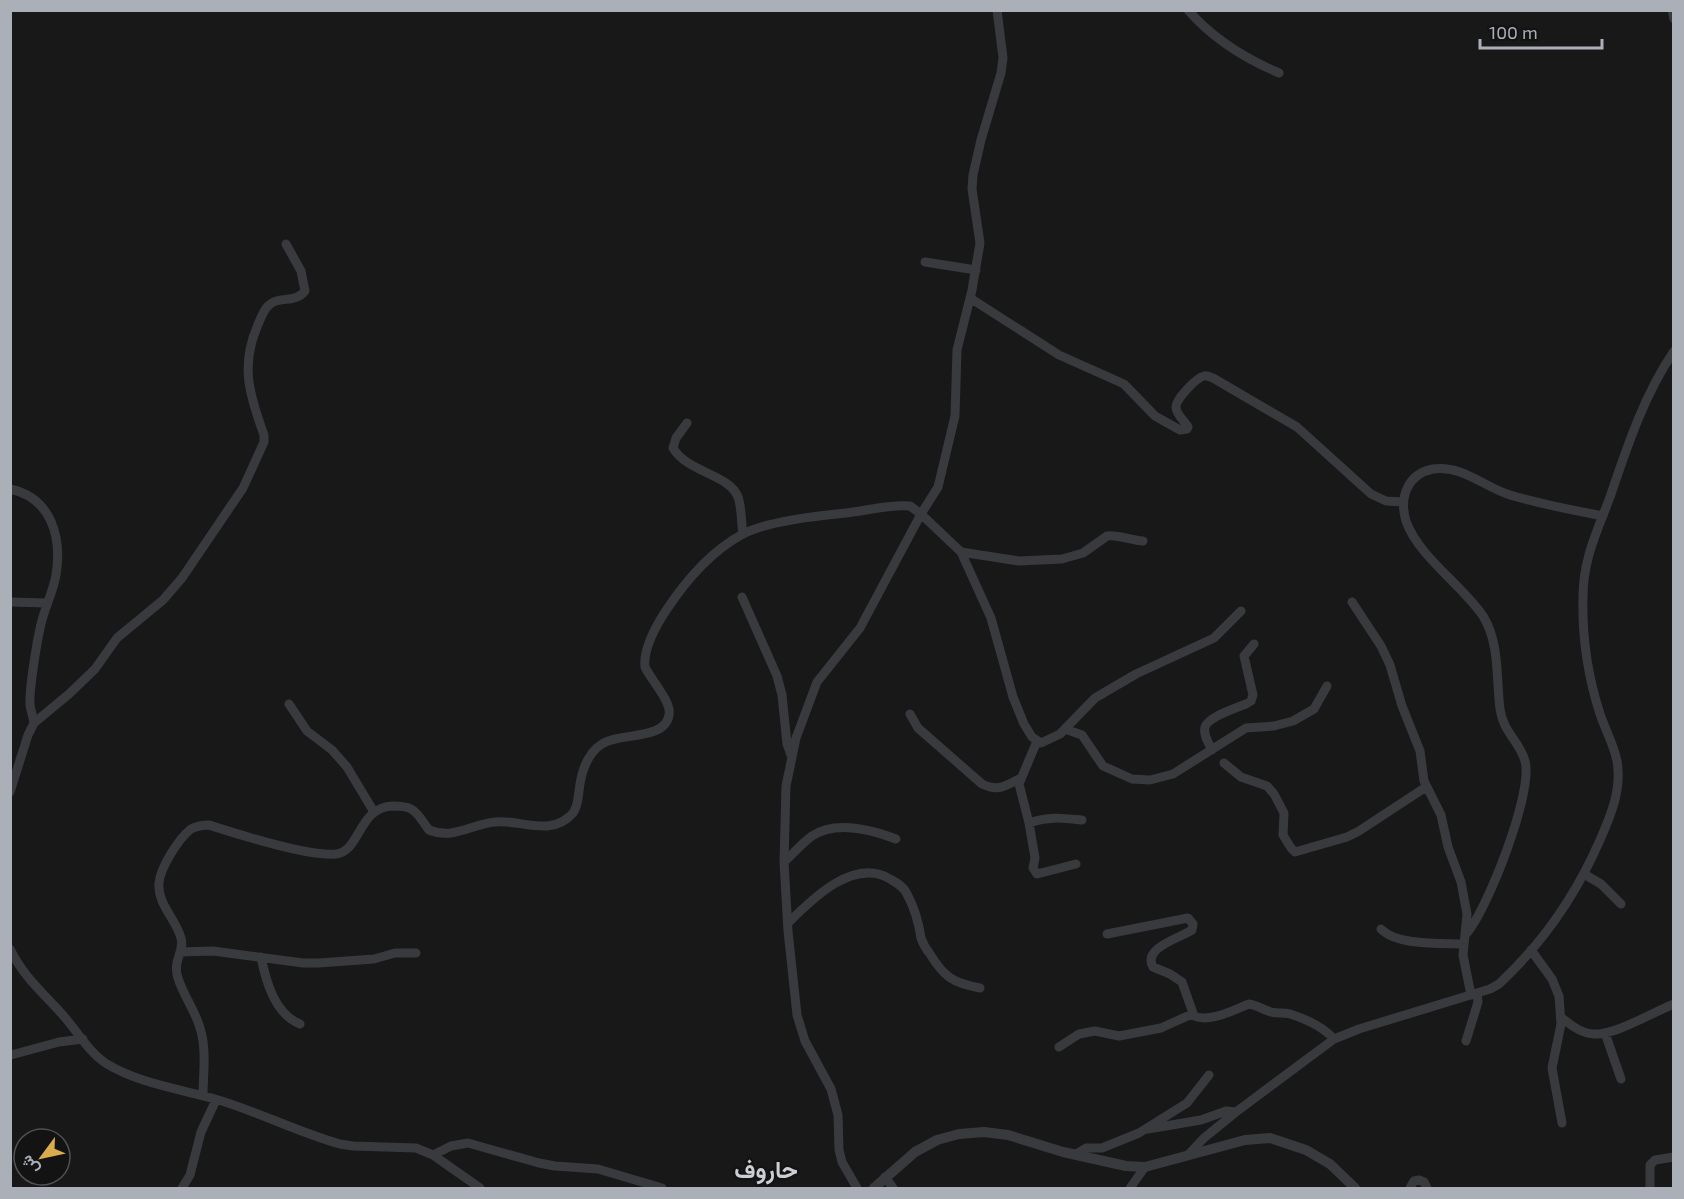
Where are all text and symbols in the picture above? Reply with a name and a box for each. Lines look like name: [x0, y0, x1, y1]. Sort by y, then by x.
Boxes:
scale bar: [1480, 12, 1602, 50]
text: 100 m: [1489, 21, 1538, 43]
north arrow: [12, 1127, 72, 1187]
text: ش: [16, 1152, 43, 1179]
district label: حاروف: [734, 1154, 798, 1185]

